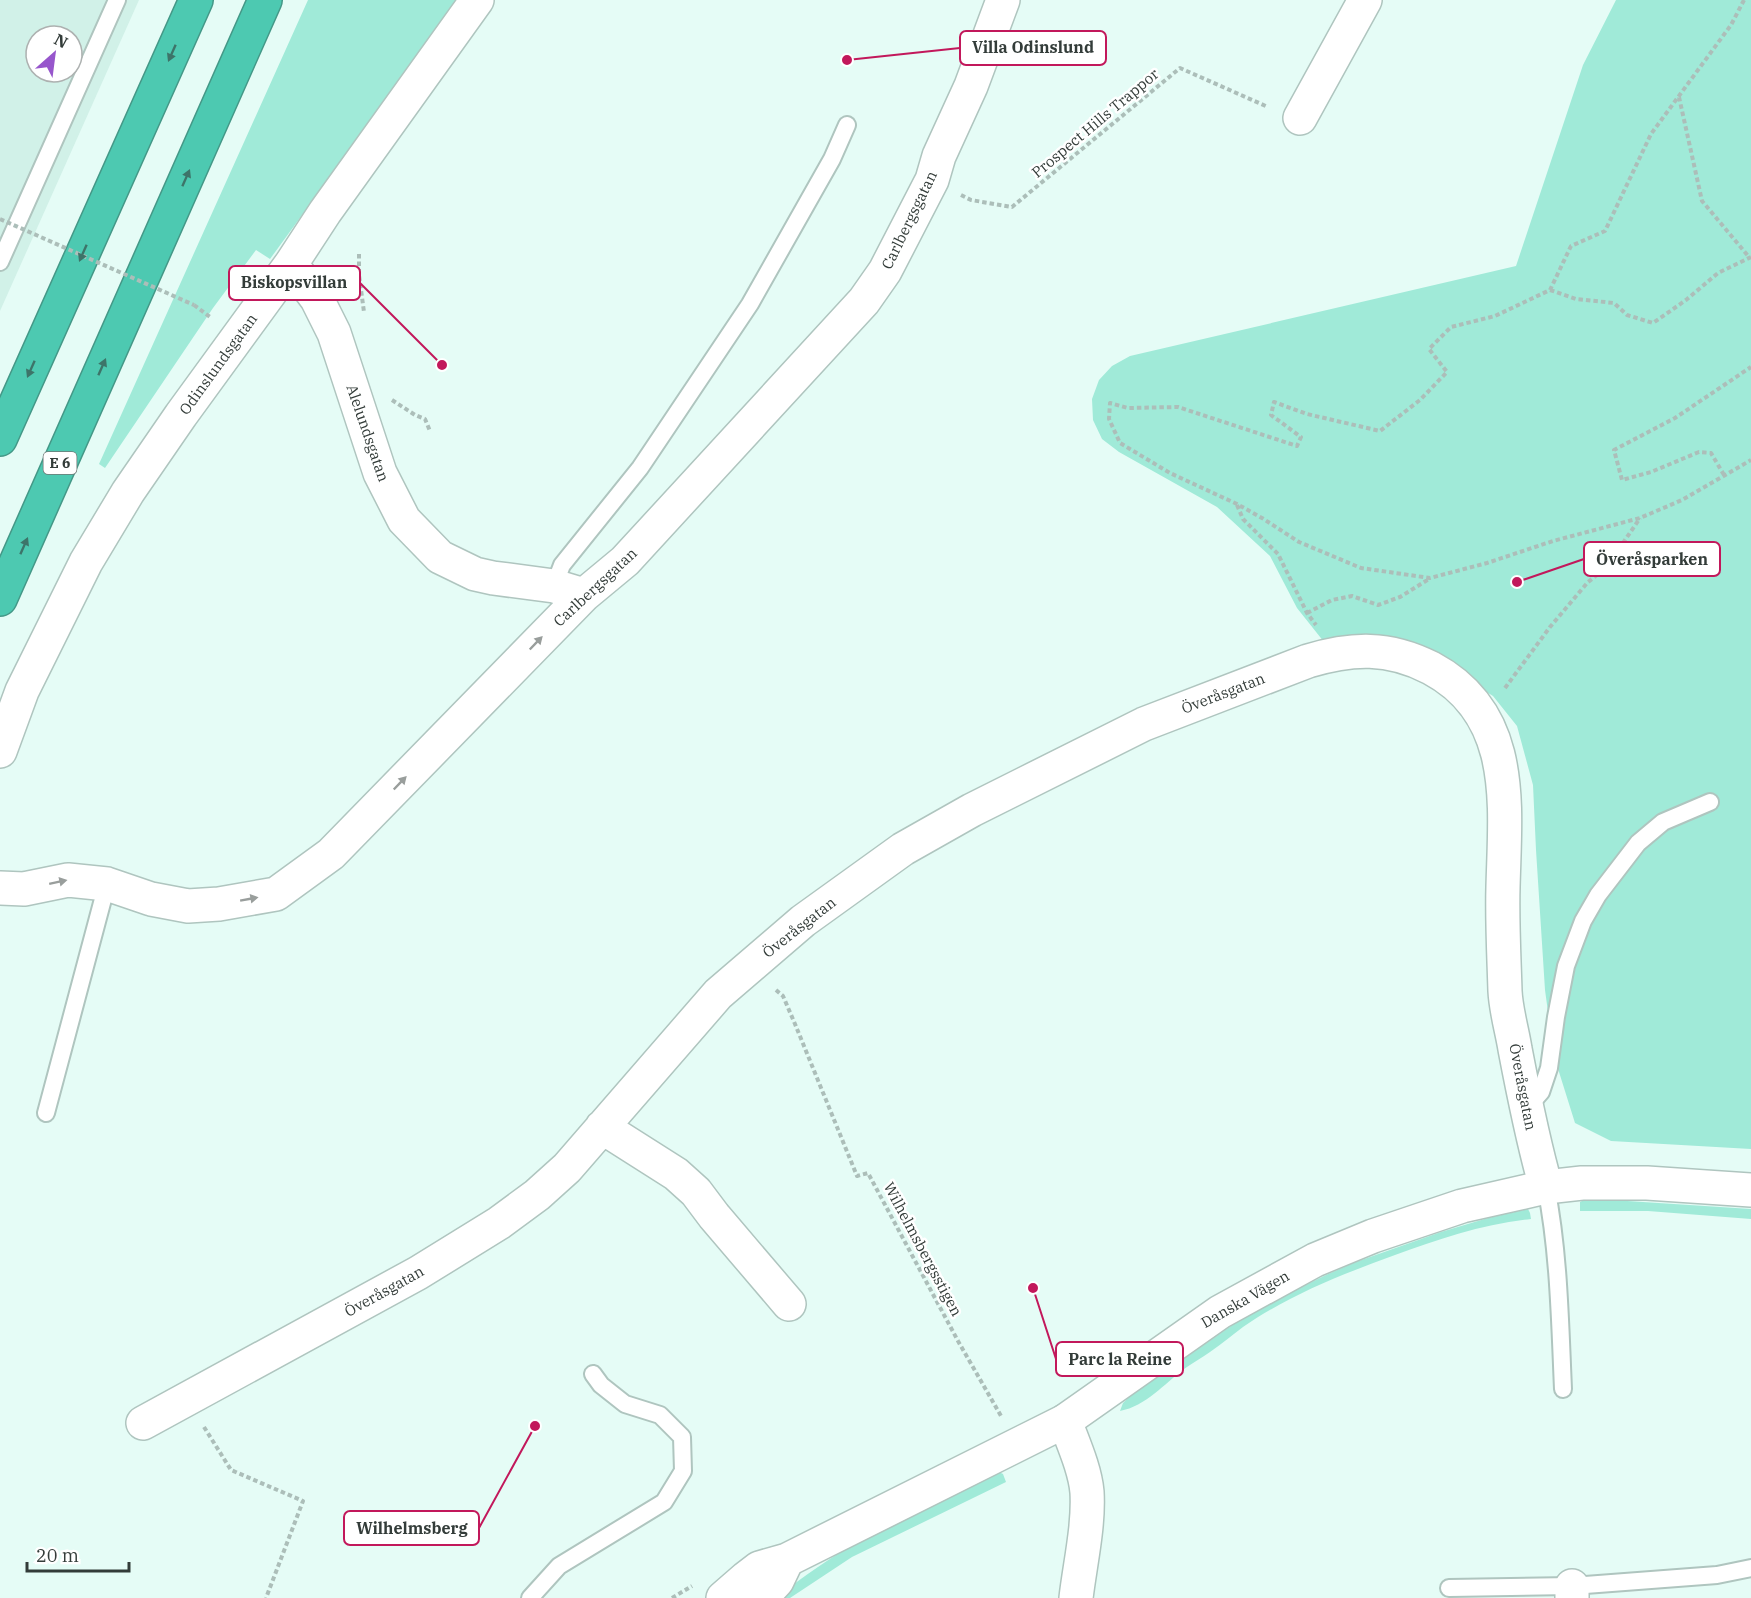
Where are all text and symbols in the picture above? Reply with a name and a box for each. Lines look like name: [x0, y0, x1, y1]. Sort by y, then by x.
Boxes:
north arrow: [24, 24, 84, 84]
text: N: [51, 29, 71, 53]
callout: Villa Odinslund: [960, 31, 1106, 65]
text: Villa Odinslund: [972, 37, 1094, 57]
one-way arrow: [168, 45, 177, 62]
street label: Prospect Hills Trappor: [1028, 64, 1163, 182]
street label: Carlbergsgatan: [877, 167, 941, 272]
one-way arrow: [181, 169, 191, 187]
one-way arrow: [78, 244, 87, 262]
callout: Biskopsvillan: [229, 266, 360, 300]
text: Biskopsvillan: [241, 272, 348, 292]
street label: Odinslundsgatan: [175, 309, 261, 418]
one-way arrow: [98, 359, 107, 376]
one-way arrow: [27, 360, 36, 377]
street label: Alelundsgatan: [342, 382, 394, 484]
road number: E 6: [44, 452, 76, 474]
one-way arrow: [19, 537, 28, 554]
callout: Överåsparken: [1584, 542, 1720, 576]
street label: Carlbergsgatan: [549, 543, 641, 631]
text: Överåsparken: [1596, 549, 1708, 569]
one-way arrow: [529, 637, 543, 651]
street label: Överåsgatan: [1179, 668, 1268, 718]
one-way arrow: [393, 777, 407, 791]
one-way arrow: [49, 877, 68, 886]
street label: Överåsgatan: [758, 892, 840, 962]
one-way arrow: [239, 894, 258, 903]
street label: Överåsgatan: [1505, 1042, 1541, 1132]
street label: Wilhelmsbergsstigen: [880, 1179, 967, 1320]
street label: Överåsgatan: [341, 1261, 427, 1321]
street label: Danska Vägen: [1197, 1266, 1293, 1332]
callout: Parc la Reine: [1056, 1342, 1183, 1376]
text: Parc la Reine: [1068, 1349, 1172, 1369]
callout: Wilhelmsberg: [344, 1511, 479, 1545]
text: Wilhelmsberg: [356, 1518, 468, 1538]
scale bar: [27, 1535, 129, 1573]
text: 20 m: [36, 1544, 79, 1567]

